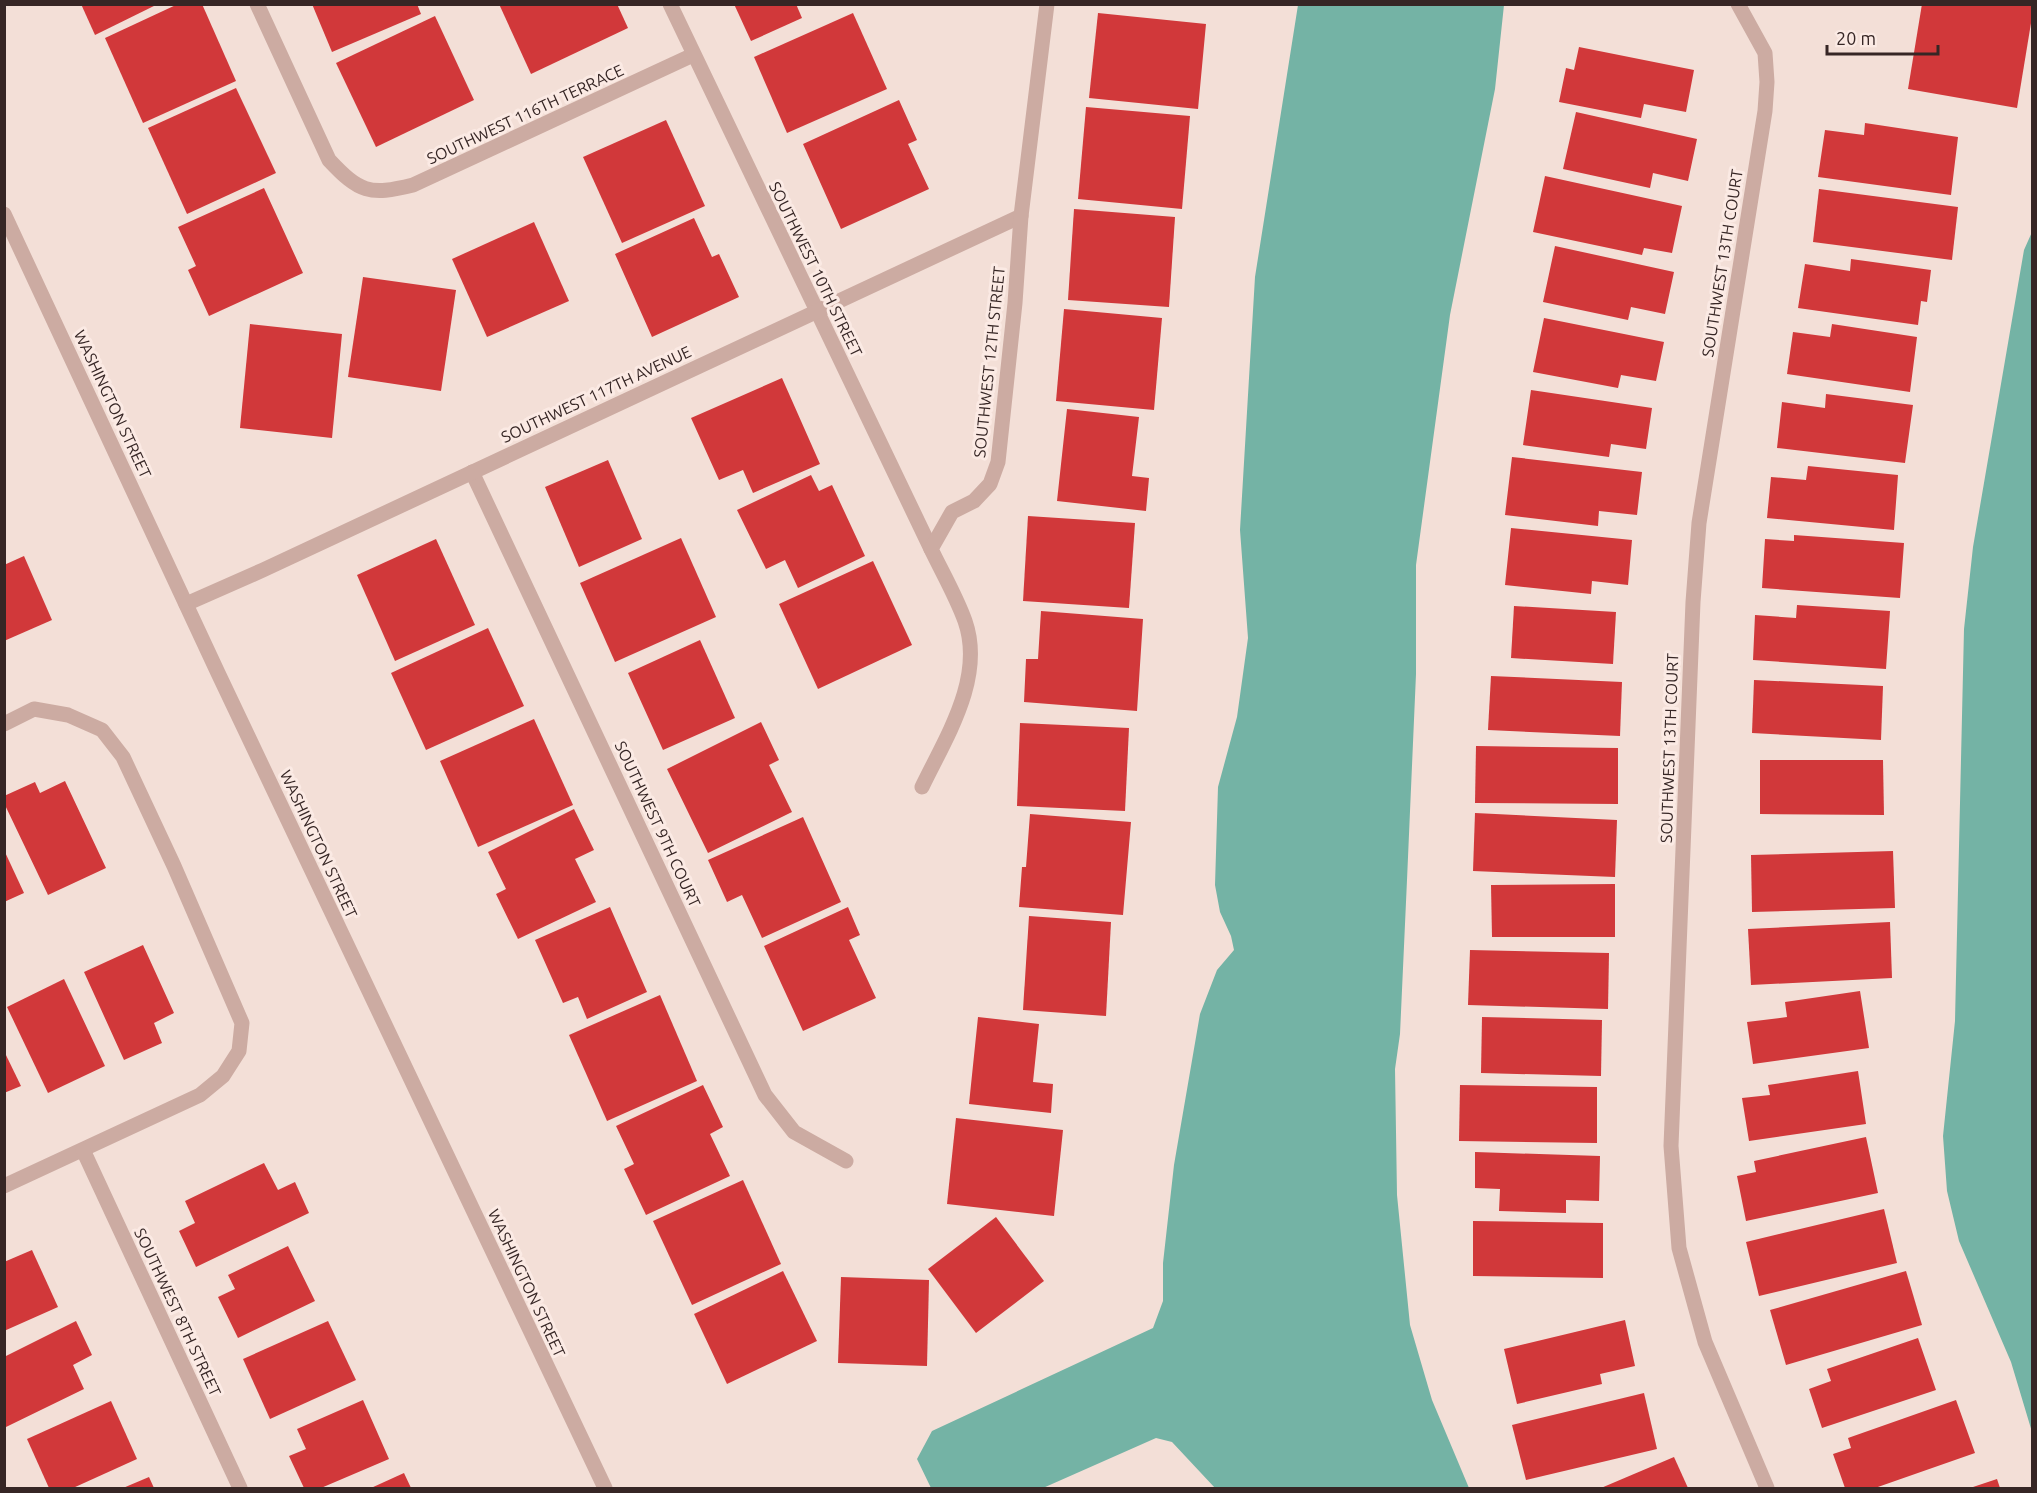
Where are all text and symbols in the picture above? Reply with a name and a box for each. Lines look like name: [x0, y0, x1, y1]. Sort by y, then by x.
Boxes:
scale bar: [1827, 18, 1938, 56]
text: 20 m: [1836, 28, 1876, 48]
street label: SOUTHWEST 116TH TERRACE: [424, 60, 626, 167]
street label: SOUTHWEST 13TH COURT: [1698, 168, 1746, 358]
street label: SOUTHWEST 10TH STREET: [766, 179, 866, 359]
street label: SOUTHWEST 12TH STREET: [970, 265, 1008, 459]
street label: WASHINGTON STREET: [71, 327, 155, 481]
street label: SOUTHWEST 117TH AVENUE: [498, 342, 694, 446]
street label: SOUTHWEST 13TH COURT: [1657, 653, 1681, 843]
street label: SOUTHWEST 9TH COURT: [612, 738, 704, 910]
street label: WASHINGTON STREET: [277, 767, 361, 921]
street label: WASHINGTON STREET: [485, 1206, 569, 1360]
street label: SOUTHWEST 8TH STREET: [131, 1225, 225, 1399]

